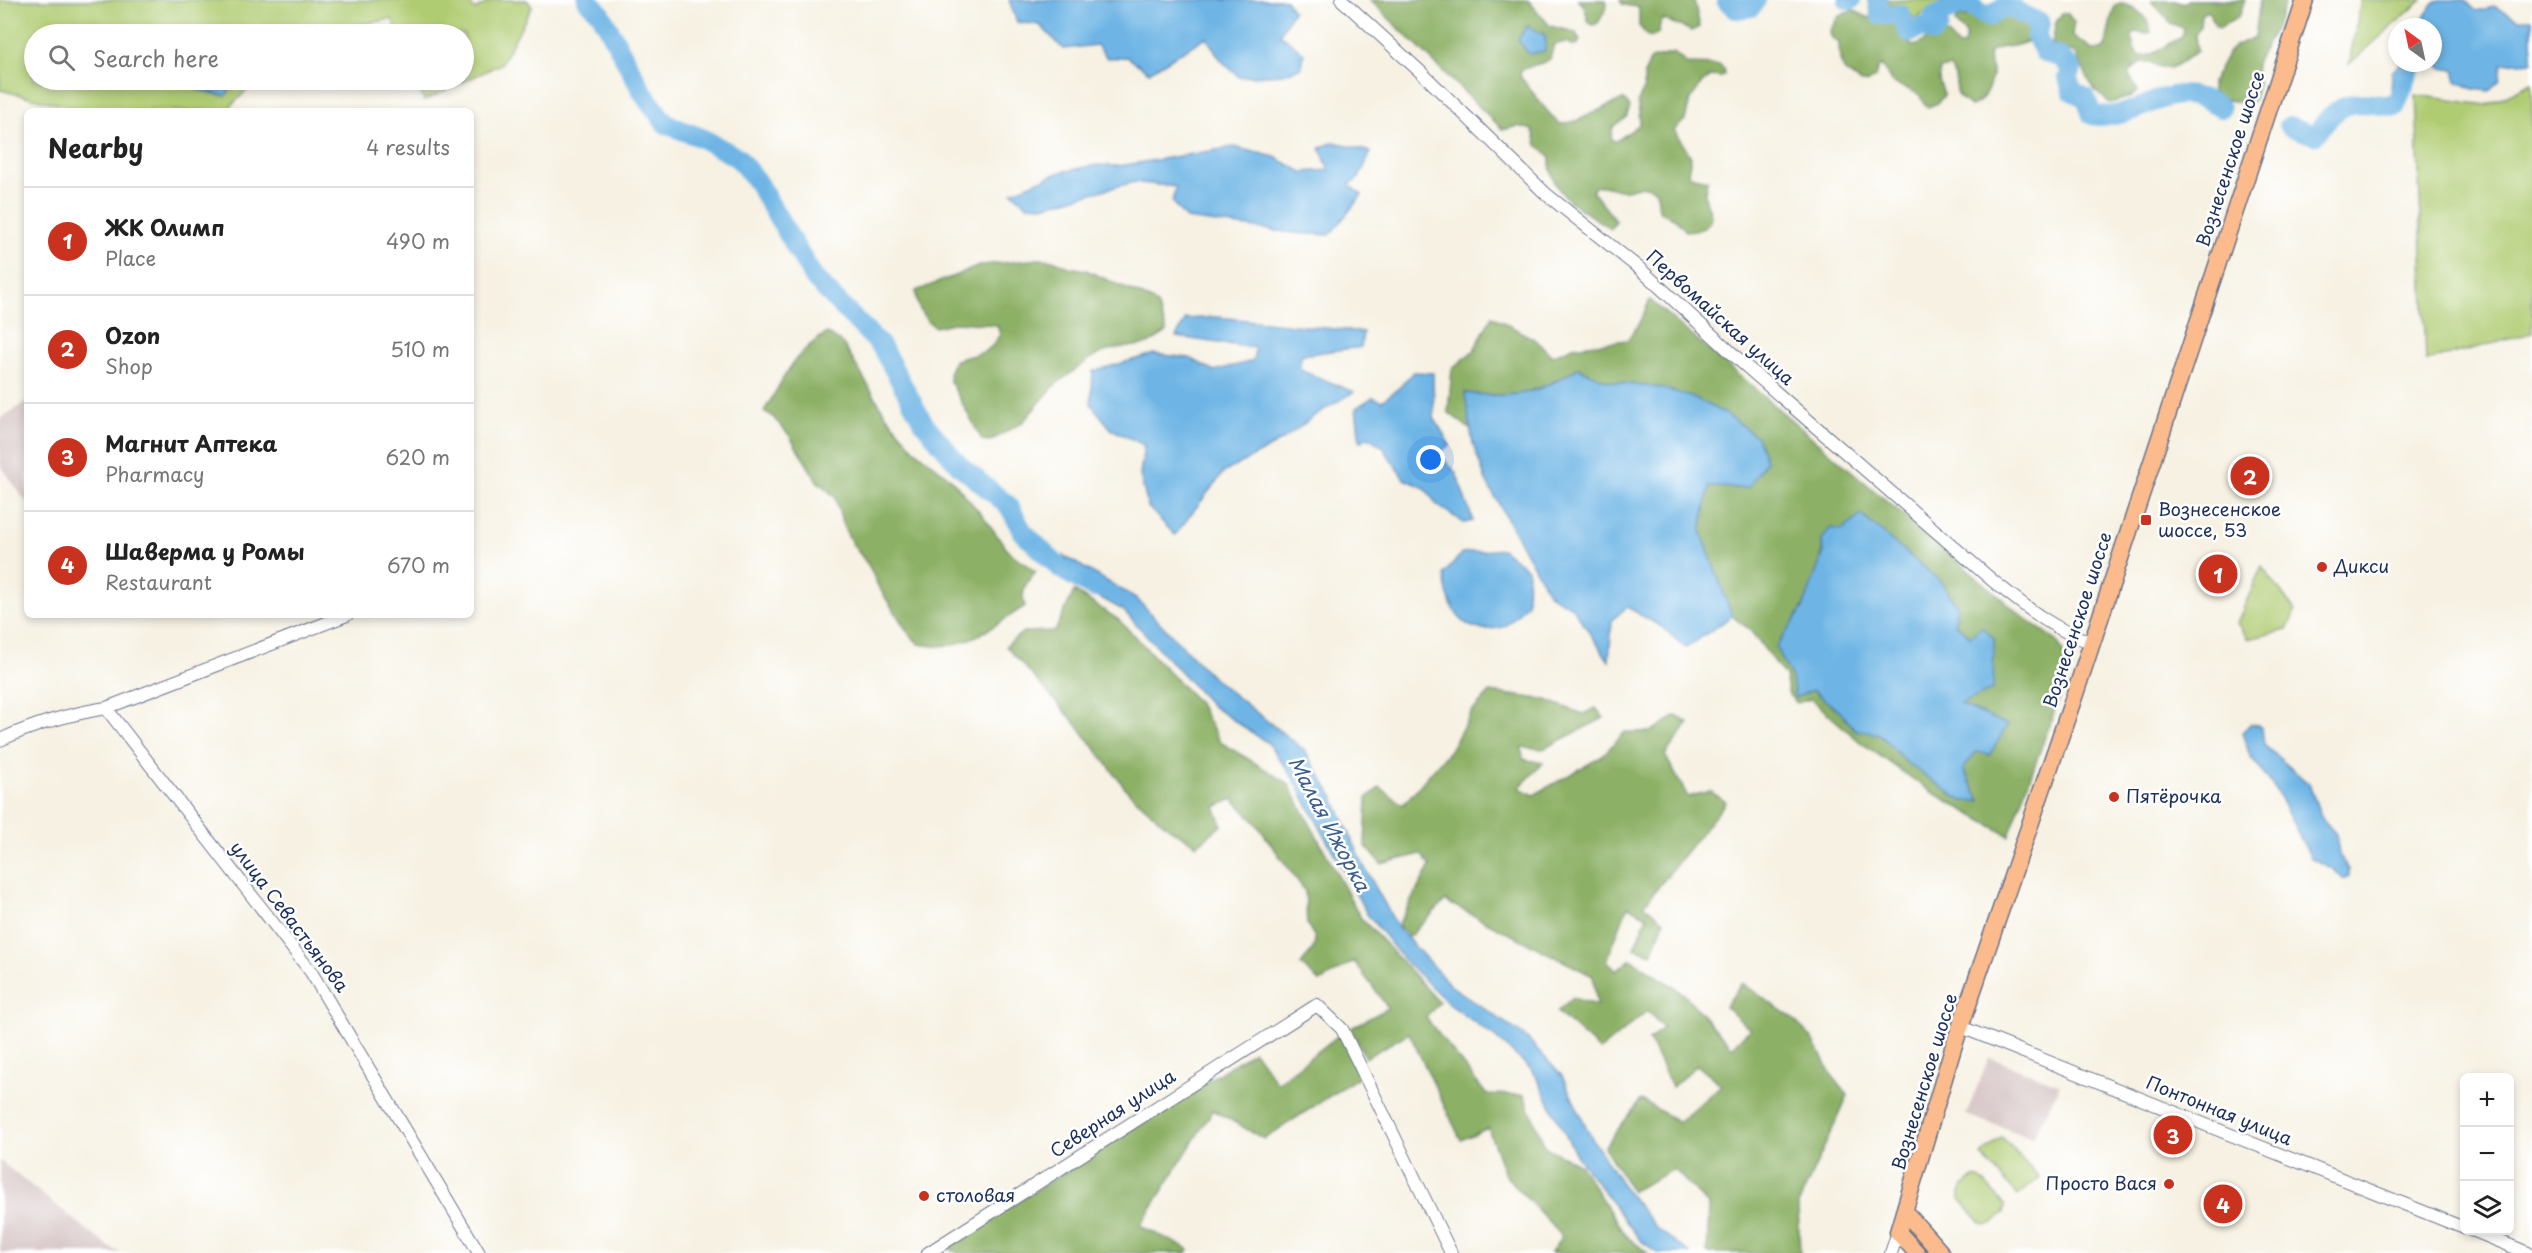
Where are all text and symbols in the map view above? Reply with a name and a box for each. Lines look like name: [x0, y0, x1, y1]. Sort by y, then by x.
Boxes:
north arrow: [2388, 18, 2442, 72]
search box: [24, 24, 474, 90]
icon: search: [45, 41, 78, 74]
text: Search here: [93, 41, 219, 74]
street label: Вознесенское шоссе: [2188, 67, 2271, 250]
text: Nearby: [48, 128, 143, 167]
text: 4 results: [366, 132, 450, 162]
text: ЖК Олимп: [105, 210, 225, 243]
text: 1: [63, 226, 72, 256]
text: 490 m: [386, 226, 450, 256]
text: Place: [105, 243, 156, 273]
street label: Первомайская улица: [1641, 243, 1801, 391]
text: Ozon: [105, 318, 160, 351]
text: 2: [60, 334, 75, 364]
text: 510 m: [390, 334, 450, 364]
text: Shop: [105, 351, 153, 381]
text: Магнит Аптека: [105, 426, 277, 459]
text: 3: [61, 442, 74, 472]
text: 620 m: [386, 442, 450, 472]
your location: [1416, 445, 1445, 474]
pin: 2: [2230, 454, 2270, 498]
text: Pharmacy: [105, 459, 205, 489]
place label: Вознесенское шоссе, 53: [2158, 495, 2281, 543]
marker: Вознесенское шоссе, 53: [2139, 513, 2153, 527]
street label: Вознесенское шоссе: [2035, 528, 2118, 711]
text: Шаверма у Ромы: [105, 534, 305, 567]
text: 4: [61, 550, 74, 580]
text: 670 m: [387, 550, 450, 580]
pin: 1: [2198, 552, 2238, 596]
place label: Дикси: [2333, 552, 2389, 579]
marker: Дикси: [2315, 560, 2329, 574]
text: Restaurant: [105, 567, 212, 597]
water label: Малая Ижорка: [1282, 751, 1378, 897]
place label: Пятёрочка: [2126, 782, 2222, 809]
marker: Пятёрочка: [2107, 790, 2121, 804]
street label: улица Севастьянова: [224, 835, 357, 998]
street label: Вознесенское шоссе: [1884, 990, 1963, 1173]
street label: Северная улица: [1044, 1062, 1181, 1163]
street label: Понтонная улица: [2143, 1068, 2297, 1151]
map controls: [2460, 1073, 2514, 1235]
button: +: [2460, 1073, 2514, 1127]
pin: 3: [2154, 1112, 2192, 1158]
button: −: [2460, 1127, 2514, 1181]
place label: Просто Вася: [2045, 1169, 2157, 1196]
marker: Просто Вася: [2162, 1177, 2176, 1191]
place label: столовая: [936, 1181, 1015, 1208]
button: layers: [2460, 1181, 2514, 1235]
pin: 4: [2204, 1182, 2242, 1226]
marker: столовая: [917, 1189, 931, 1203]

